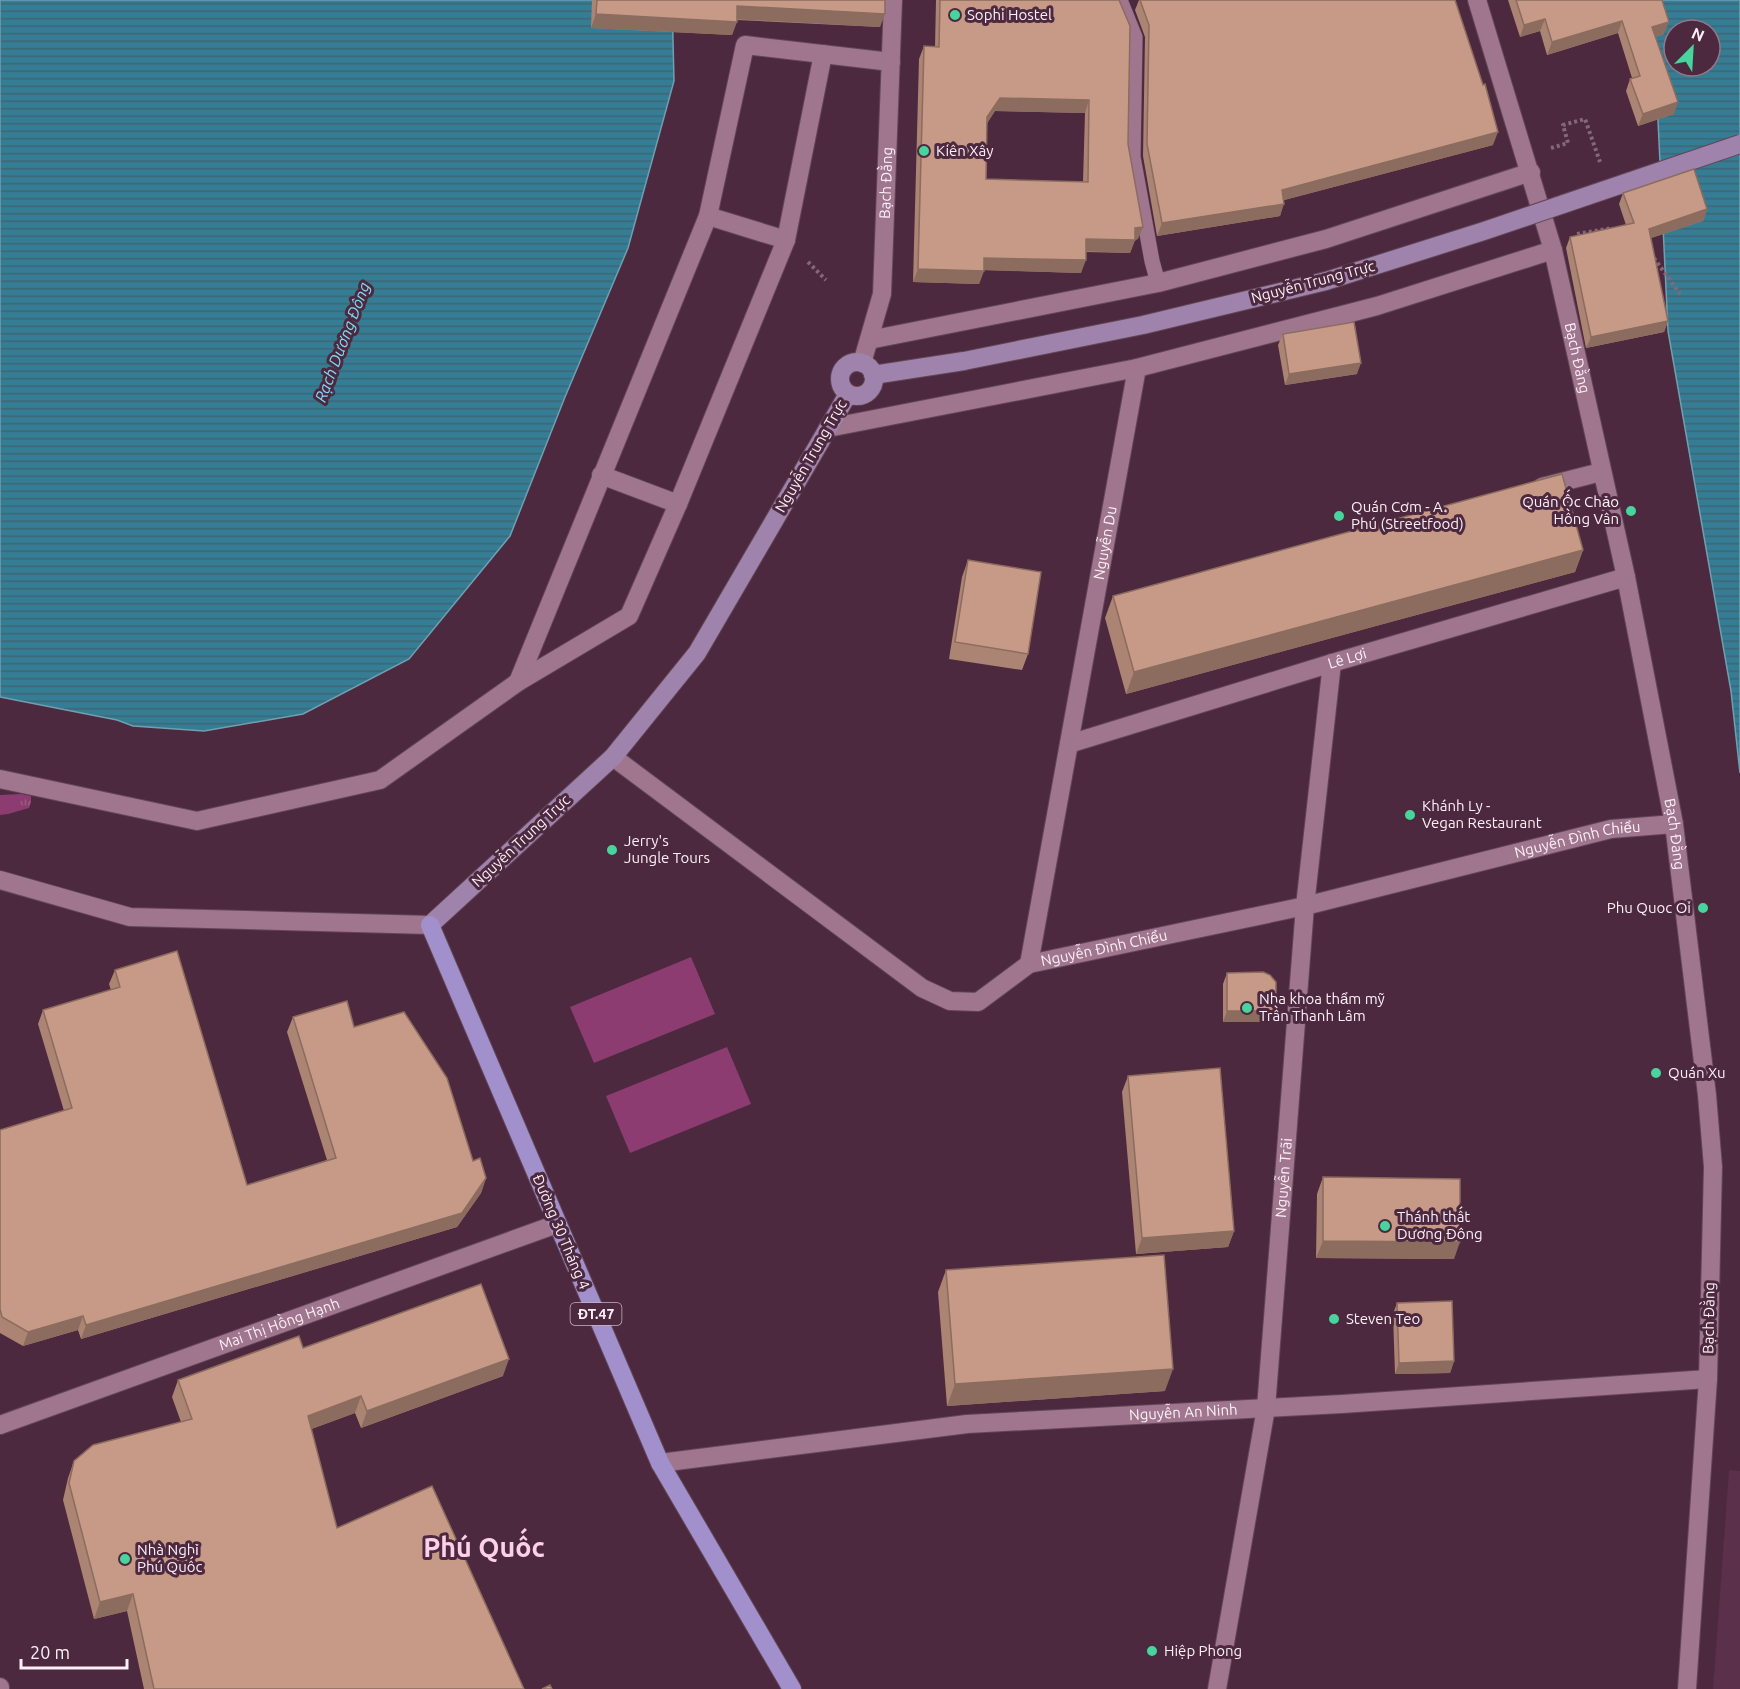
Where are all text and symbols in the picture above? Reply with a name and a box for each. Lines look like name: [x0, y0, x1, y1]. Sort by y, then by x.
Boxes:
place label: Sophi Hostel: [967, 6, 1052, 23]
marker: Sophi Hostel: [948, 8, 962, 22]
north arrow: [1662, 18, 1722, 78]
text: N: [1689, 24, 1707, 45]
place label: Kiên Xây: [936, 142, 993, 159]
marker: Kiên Xây: [917, 144, 931, 158]
street label: Bạch Đằng: [876, 147, 895, 219]
street label: Nguyễn Trung Trực: [1249, 255, 1377, 306]
water label: Rạch Dương Đông: [311, 279, 373, 404]
street label: Bạch Đằng: [1561, 321, 1594, 395]
street label: Nguyễn Trung Trực: [770, 395, 850, 515]
place label: Quán Ốc Chảo Hồng Vân: [1522, 489, 1619, 527]
place label: Quán Cơm - A. Phú (Streetfood): [1351, 498, 1464, 532]
marker: Quán Ốc Chảo Hồng Vân: [1624, 504, 1638, 518]
street label: Nguyễn Du: [1090, 505, 1120, 581]
marker: Quán Cơm - A. Phú (Streetfood): [1332, 509, 1346, 523]
street label: Lê Lợi: [1326, 644, 1368, 672]
street label: Nguyễn Trung Trực: [467, 790, 573, 890]
place label: Khánh Ly - Vegan Restaurant: [1422, 797, 1542, 831]
street label: Bạch Đằng: [1661, 797, 1688, 871]
marker: Khánh Ly - Vegan Restaurant: [1403, 808, 1417, 822]
street label: Nguyễn Đình Chiểu: [1513, 818, 1641, 861]
place label: Jerry's Jungle Tours: [624, 832, 710, 866]
marker: Jerry's Jungle Tours: [605, 843, 619, 857]
place label: Phu Quoc Oi: [1607, 899, 1691, 916]
marker: Phu Quoc Oi: [1696, 901, 1710, 915]
street label: Nguyễn Đình Chiểu: [1039, 926, 1169, 969]
place label: Nha khoa thẩm mỹ Trần Thanh Lâm: [1259, 990, 1385, 1024]
marker: Nha khoa thẩm mỹ Trần Thanh Lâm: [1240, 1001, 1254, 1015]
place label: Quán Xu: [1668, 1064, 1726, 1081]
marker: Quán Xu: [1649, 1066, 1663, 1080]
street label: Nguyễn Trãi: [1272, 1137, 1295, 1219]
street label: Đường 30 Tháng 4: [530, 1172, 593, 1292]
place label: Thánh thất Dương Đông: [1397, 1206, 1483, 1242]
marker: Thánh thất Dương Đông: [1378, 1219, 1392, 1233]
street label: Bạch Đằng: [1698, 1282, 1718, 1354]
street label: Mai Thị Hồng Hạnh: [217, 1294, 342, 1353]
road number: ĐT.47: [570, 1303, 622, 1325]
place label: Steven Teo: [1346, 1310, 1420, 1327]
marker: Steven Teo: [1327, 1312, 1341, 1326]
street label: Nguyễn An Ninh: [1128, 1401, 1238, 1423]
district label: Phú Quốc: [423, 1527, 545, 1562]
place label: Nhà Nghỉ Phú Quốc: [137, 1541, 203, 1575]
marker: Nhà Nghỉ Phú Quốc: [118, 1552, 132, 1566]
scale bar: [21, 1632, 128, 1670]
text: 20 m: [30, 1642, 70, 1662]
place label: Hiệp Phong: [1164, 1642, 1242, 1659]
marker: Hiệp Phong: [1145, 1644, 1159, 1658]

